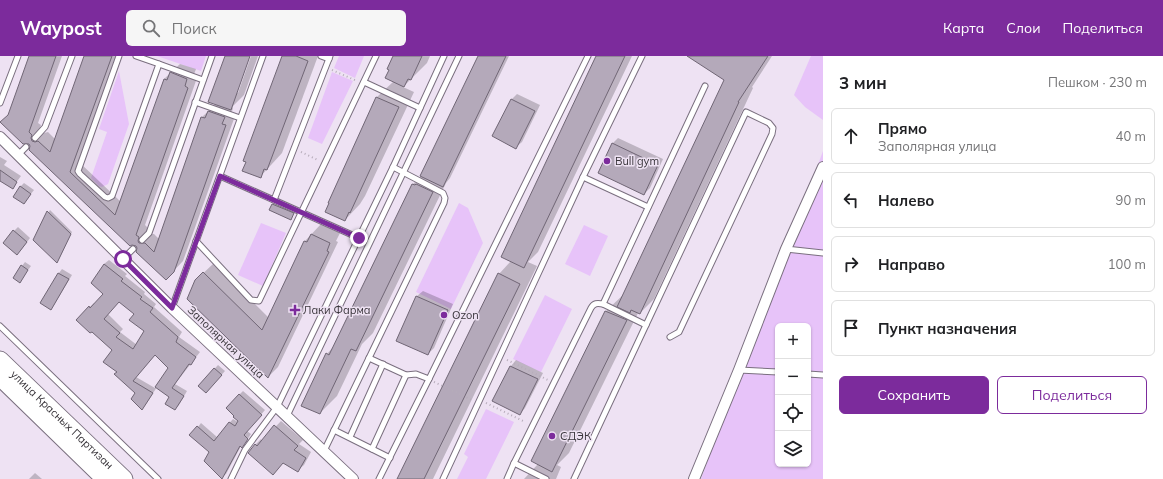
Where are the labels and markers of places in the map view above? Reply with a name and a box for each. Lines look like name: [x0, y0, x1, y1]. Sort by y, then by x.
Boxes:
place label: Bull gym: [615, 154, 659, 168]
marker: Bull gym: [602, 156, 612, 166]
place label: Лаки Фарма: [303, 303, 371, 317]
marker: Лаки Фарма: [290, 305, 300, 315]
place label: Ozon: [452, 308, 479, 322]
marker: Ozon: [439, 310, 449, 320]
place label: СДЭК: [560, 429, 592, 443]
marker: СДЭК: [547, 431, 557, 441]

